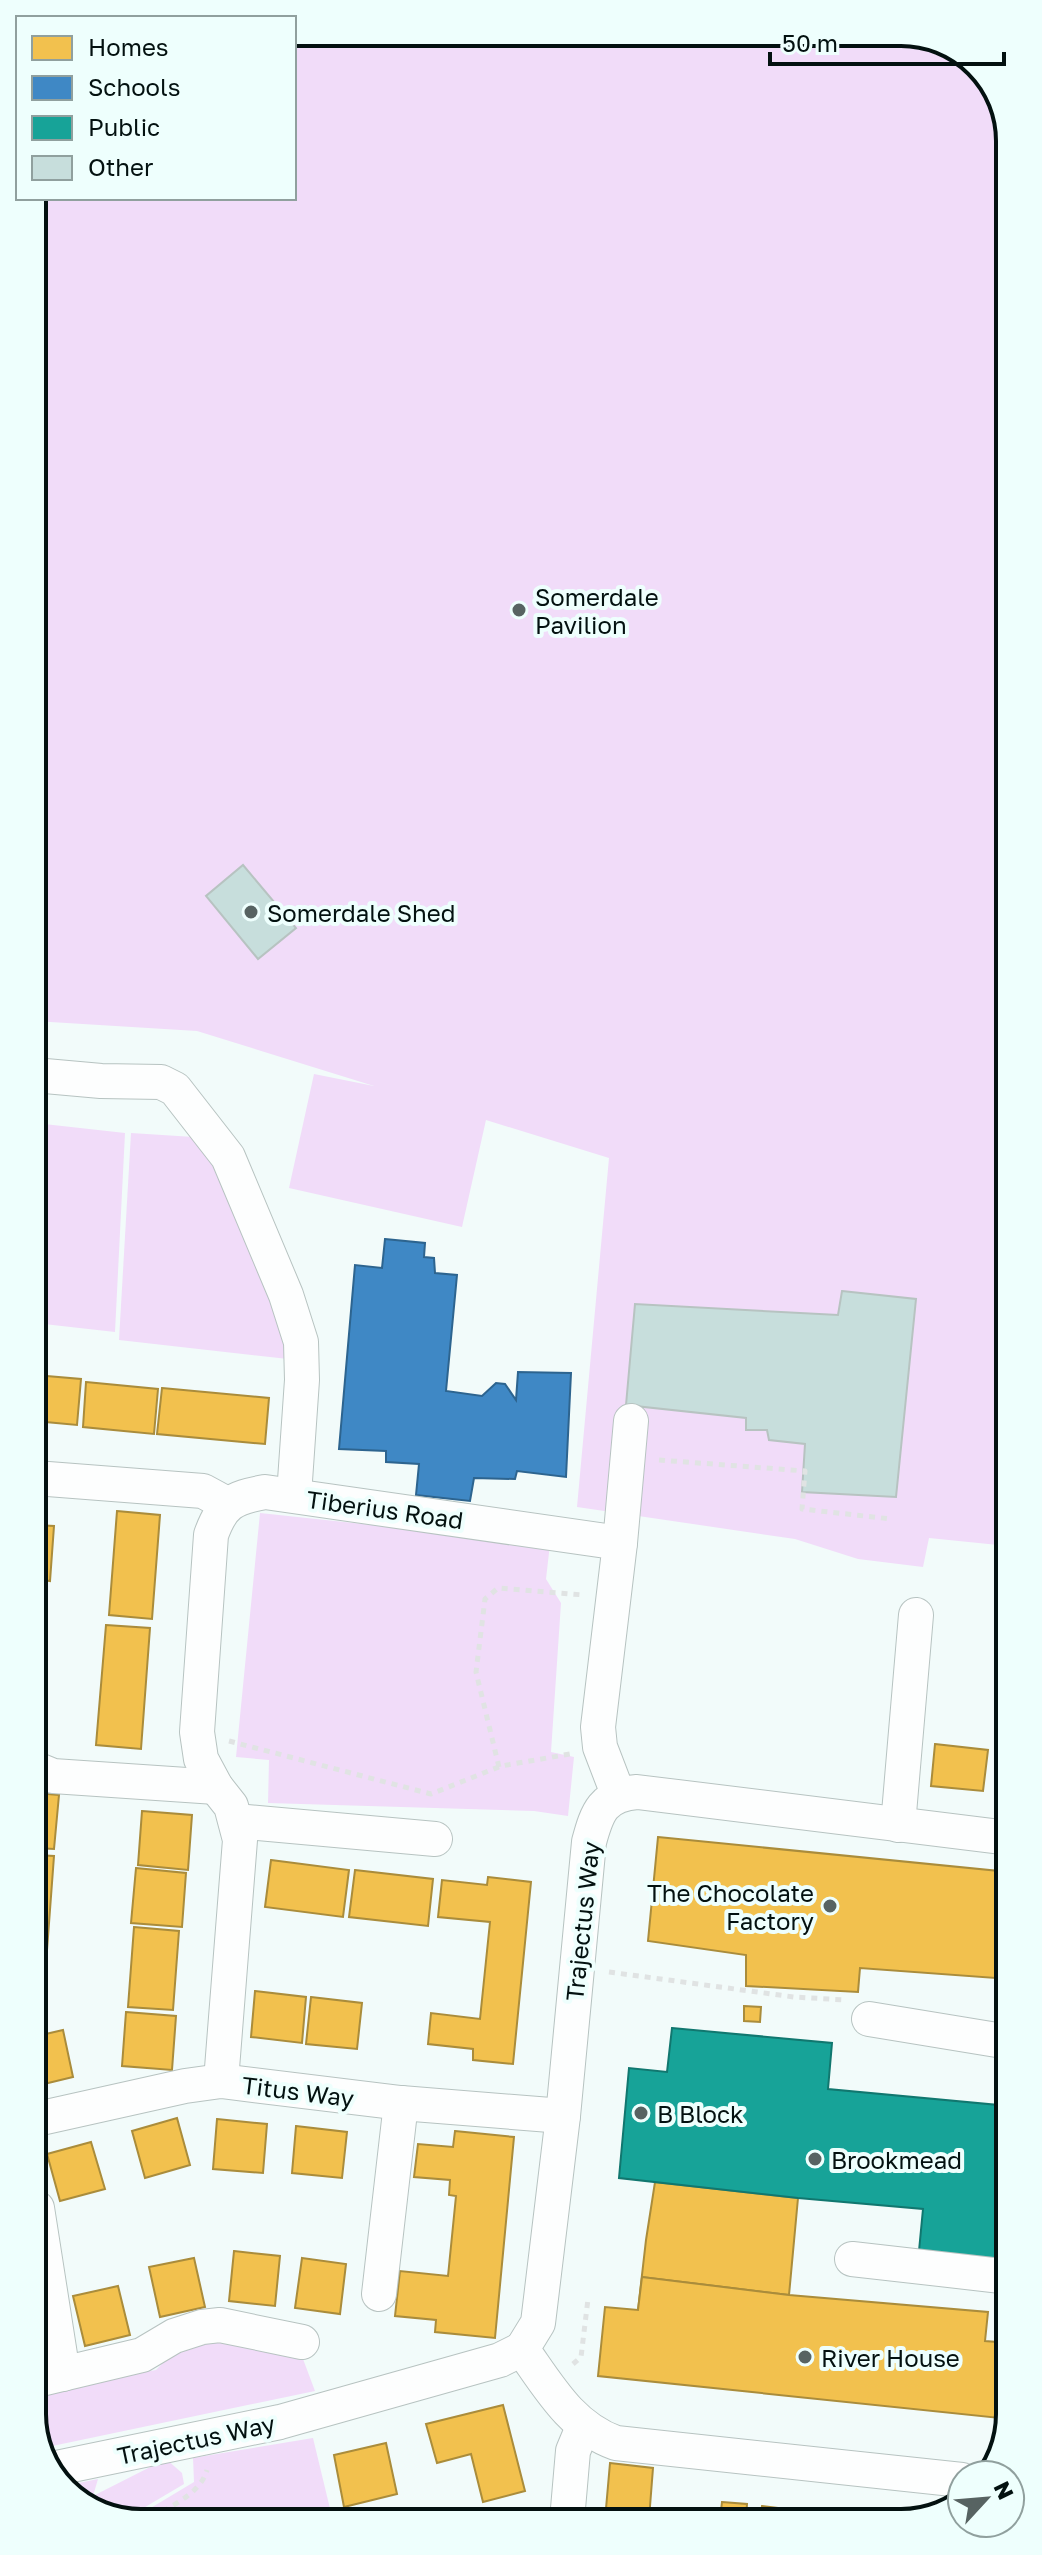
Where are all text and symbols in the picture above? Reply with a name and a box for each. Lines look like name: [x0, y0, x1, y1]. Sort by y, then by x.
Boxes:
legend: [16, 16, 296, 200]
scale bar: [770, 16, 1004, 66]
text: 50 m: [782, 28, 838, 57]
text: Homes: [88, 32, 169, 61]
text: Schools: [88, 72, 180, 101]
text: Public: [88, 112, 160, 141]
text: Other: [88, 152, 153, 181]
place label: Somerdale Pavilion: [535, 582, 659, 639]
marker: Somerdale Pavilion: [510, 601, 528, 619]
place label: Somerdale Shed: [267, 898, 456, 927]
marker: Somerdale Shed: [242, 903, 260, 921]
street label: Tiberius Road: [305, 1484, 465, 1534]
street label: Trajectus Way: [559, 1840, 605, 2002]
place label: The Chocolate Factory: [647, 1878, 814, 1935]
marker: The Chocolate Factory: [821, 1897, 839, 1915]
street label: Titus Way: [240, 2070, 356, 2112]
place label: B Block: [657, 2099, 744, 2128]
marker: B Block: [632, 2104, 650, 2122]
place label: Brookmead: [831, 2145, 962, 2174]
marker: Brookmead: [806, 2150, 824, 2168]
place label: River House: [821, 2343, 960, 2372]
marker: River House: [796, 2348, 814, 2366]
street label: Trajectus Way: [115, 2408, 277, 2470]
north arrow: [946, 2459, 1026, 2539]
text: N: [989, 2477, 1020, 2503]

